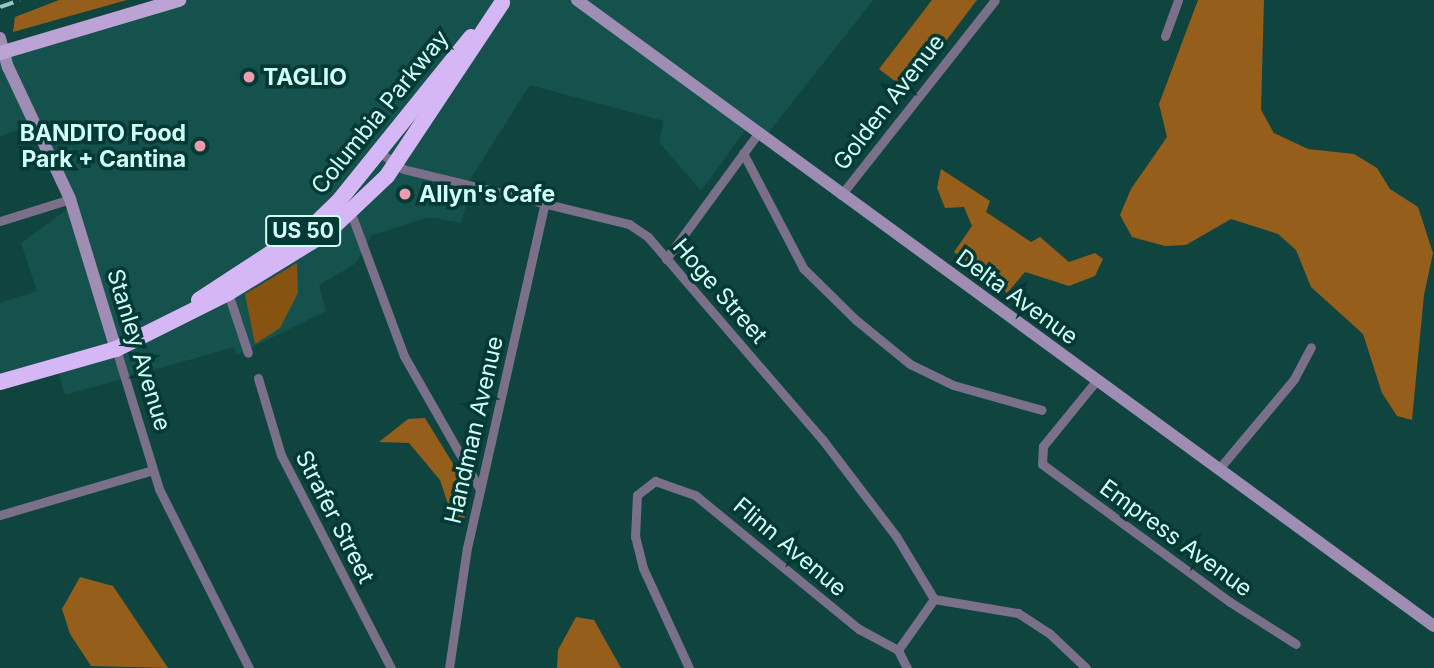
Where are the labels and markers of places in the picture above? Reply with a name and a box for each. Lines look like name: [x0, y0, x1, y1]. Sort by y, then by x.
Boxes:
place label: TAGLIO: [263, 63, 347, 91]
marker: TAGLIO: [241, 69, 257, 85]
place label: BANDITO Food Park + Cantina: [20, 119, 186, 173]
marker: BANDITO Food Park + Cantina: [192, 138, 208, 154]
place label: Allyn's Cafe: [419, 180, 555, 208]
marker: Allyn's Cafe: [397, 186, 413, 202]

